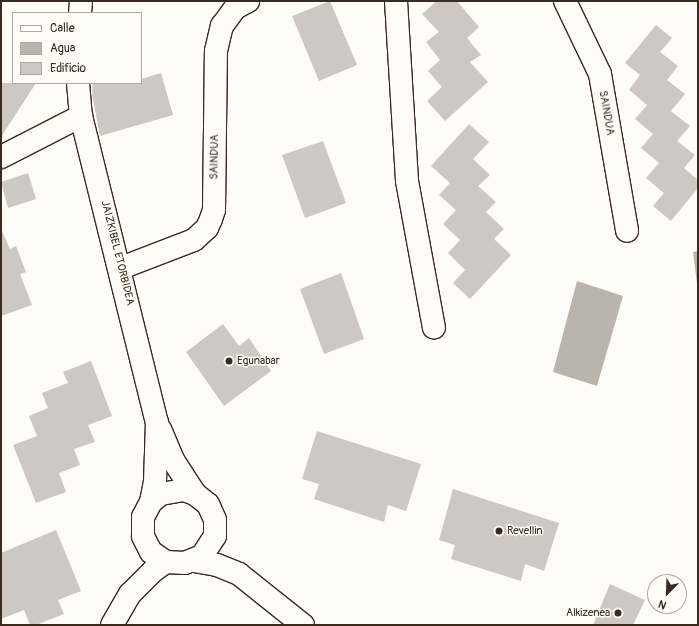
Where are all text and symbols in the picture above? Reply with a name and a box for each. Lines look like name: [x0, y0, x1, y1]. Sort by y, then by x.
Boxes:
legend: [12, 12, 142, 84]
text: Calle: [50, 21, 75, 36]
text: Agua: [50, 41, 75, 56]
text: Edificio: [50, 61, 86, 76]
street label: SAINDUA: [596, 89, 616, 137]
street label: SAINDUA: [208, 134, 222, 180]
street label: JAIZKIBEL ETORBIDEA: [98, 199, 136, 307]
place label: Egunabar: [237, 354, 280, 368]
marker: Egunabar: [224, 356, 234, 366]
place label: Revellin: [507, 524, 542, 538]
marker: Revellin: [494, 526, 504, 536]
north arrow: [647, 574, 687, 614]
text: N: [657, 597, 668, 612]
place label: Alkizenea: [566, 606, 610, 620]
marker: Alkizenea: [613, 608, 623, 618]

